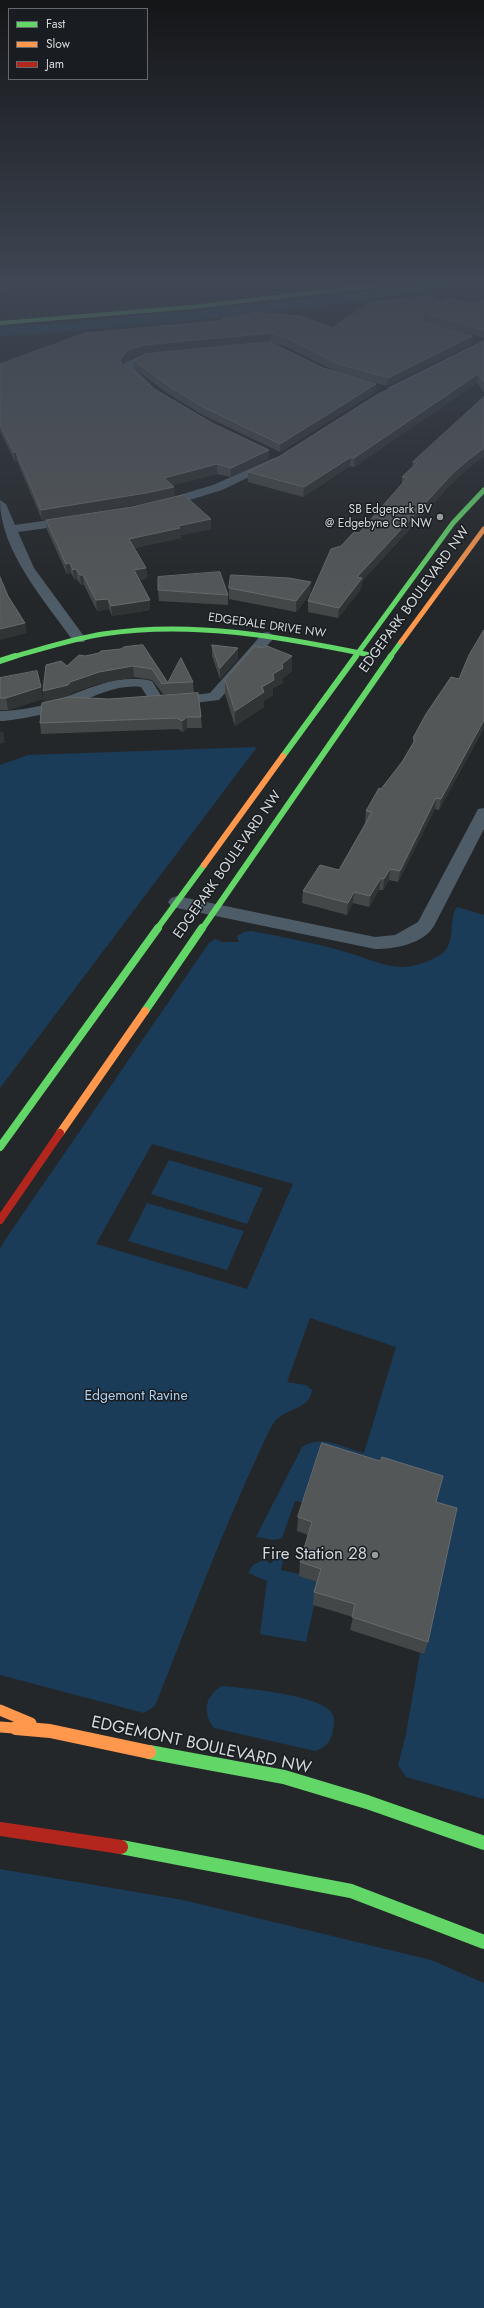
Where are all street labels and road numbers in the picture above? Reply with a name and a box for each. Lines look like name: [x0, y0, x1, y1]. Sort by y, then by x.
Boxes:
street label: EDGEPARK BOULEVARD NW: [356, 524, 474, 676]
street label: EDGEDALE DRIVE NW: [207, 611, 327, 641]
street label: EDGEPARK BOULEVARD NW: [170, 788, 286, 942]
street label: EDGEMONT BOULEVARD NW: [89, 1713, 313, 1779]

